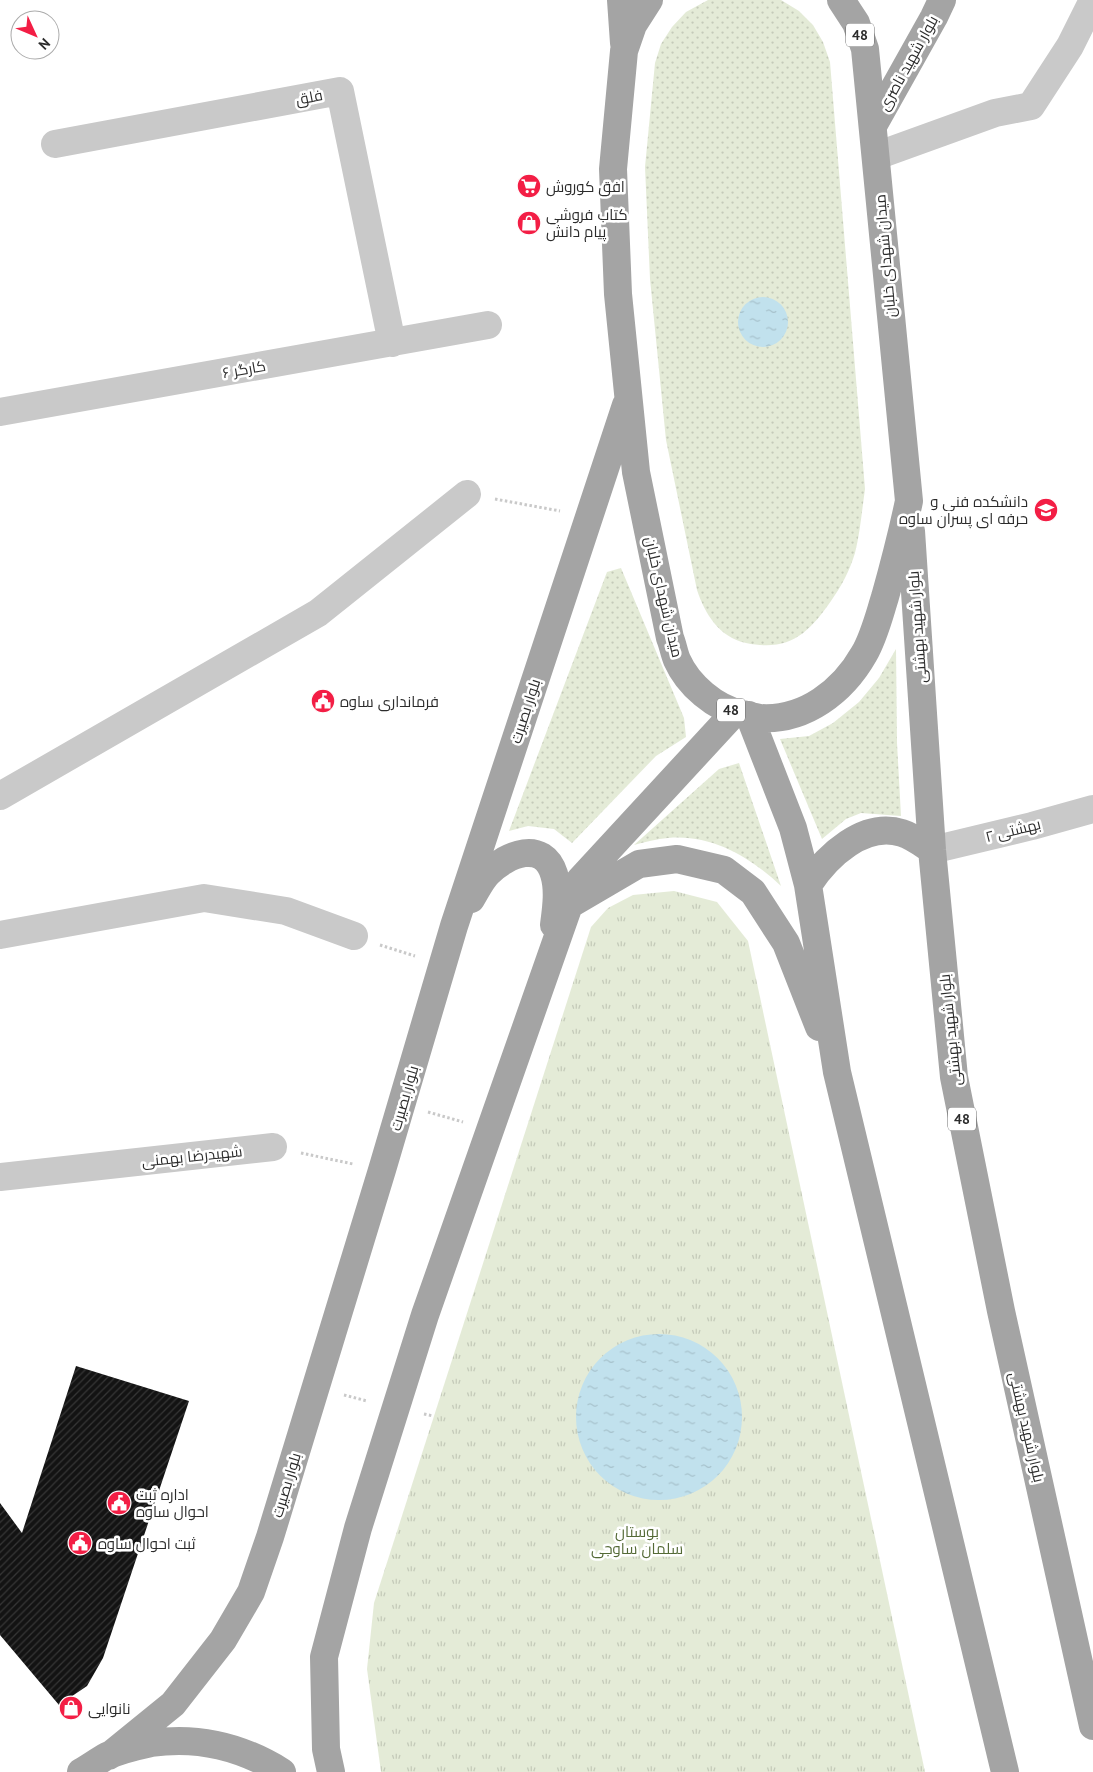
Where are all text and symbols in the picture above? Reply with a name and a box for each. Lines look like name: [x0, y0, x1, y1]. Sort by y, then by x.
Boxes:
north arrow: [10, 10, 60, 60]
street label: بلوار شهید ناصری: [874, 12, 943, 115]
road number: 48: [846, 24, 874, 46]
text: N: [35, 34, 54, 54]
street label: فلق: [294, 85, 324, 110]
supermarket icon: افق کوروش: [516, 173, 542, 199]
place label: افق کوروش: [546, 177, 625, 197]
street label: میدان شهدای خلبان: [870, 193, 901, 318]
place label: کتاب فروشی پیام دانش: [546, 205, 628, 242]
shop icon: کتاب فروشی پیام دانش: [516, 210, 542, 236]
street label: کارگر ۶: [221, 356, 267, 382]
place label: دانشکده فنی و حرفه ای پسران ساوه: [899, 492, 1028, 529]
school or university icon: دانشکده فنی و حرفه ای پسران ساوه: [1033, 497, 1059, 523]
street label: میدان شهدای خلبان: [640, 535, 687, 660]
street label: بلوار شهید بهشتی: [904, 570, 931, 684]
street label: بلوار بصیرت: [506, 676, 544, 746]
public building icon: فرمانداری ساوه: [310, 688, 336, 714]
place label: فرمانداری ساوه: [340, 692, 439, 712]
road number: 48: [717, 698, 745, 722]
street label: بهشتی ۲: [983, 814, 1043, 847]
street label: بلوار شهید بهشتی: [935, 973, 966, 1087]
street label: بلوار بصیرت: [386, 1063, 422, 1133]
road number: 48: [948, 1108, 976, 1130]
street label: شهیدرضا بهمنی: [141, 1141, 243, 1172]
street label: بلوار شهید بهشتی: [1004, 1370, 1049, 1484]
street label: بلوار بصیرت: [267, 1450, 305, 1520]
place label: اداره ثبت احوال ساوه: [136, 1485, 209, 1521]
public building icon: اداره ثبت احوال ساوه: [106, 1490, 132, 1516]
park label: بوستان سلمان ساوجی: [591, 1522, 683, 1559]
public building icon: ثبت احوال ساوه: [67, 1530, 93, 1556]
place label: ثبت احوال ساوه: [98, 1534, 196, 1553]
shop icon: نانوایی: [58, 1695, 84, 1721]
place label: نانوایی: [88, 1699, 130, 1719]

